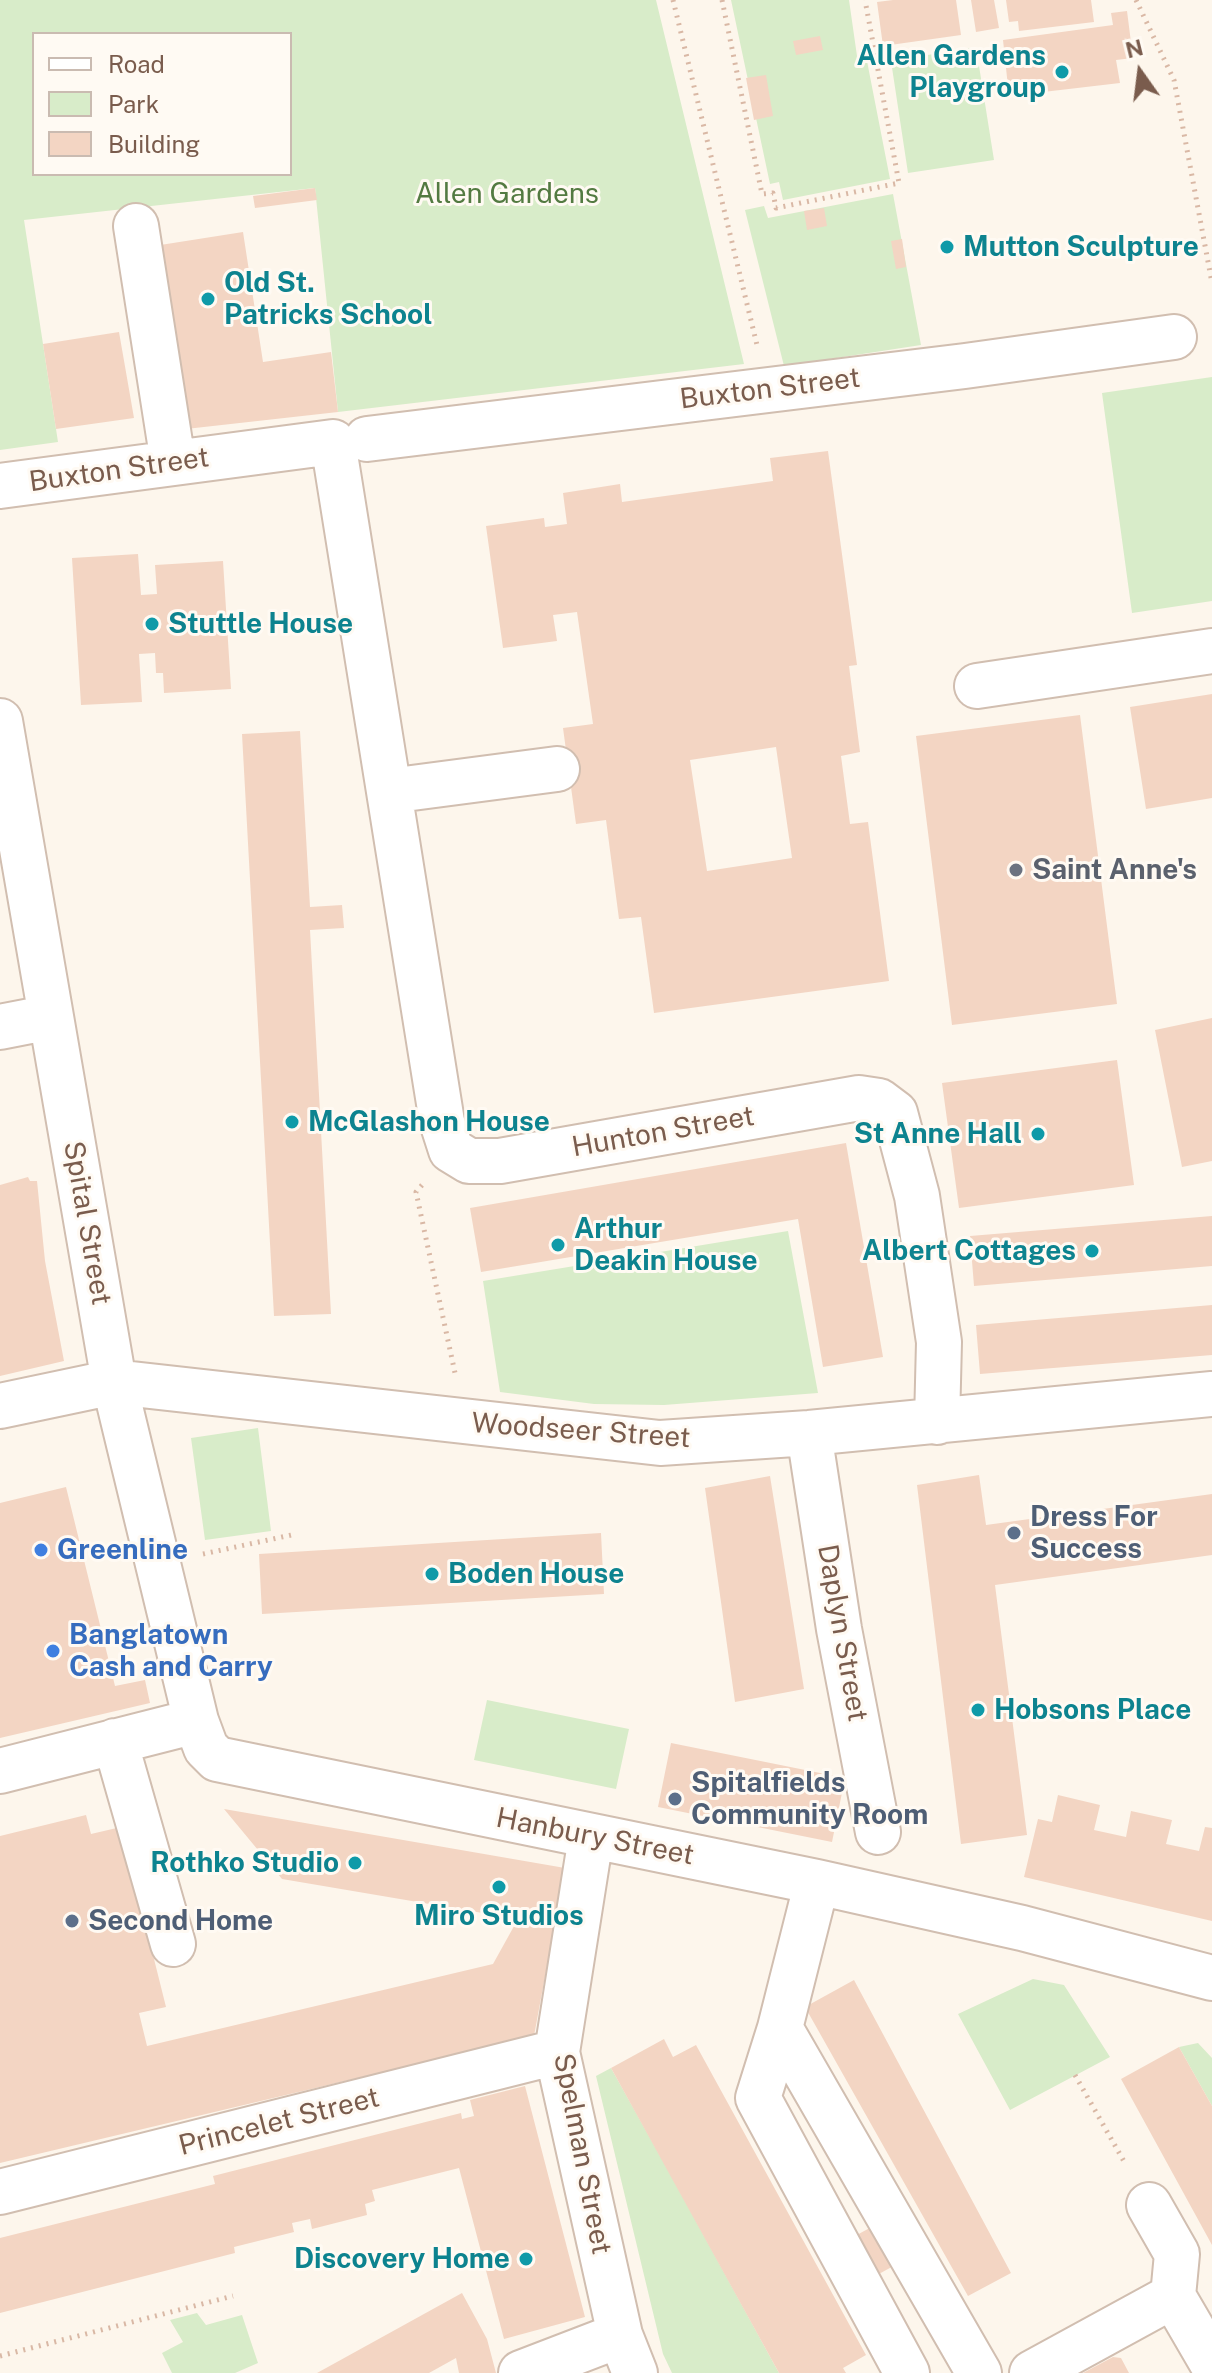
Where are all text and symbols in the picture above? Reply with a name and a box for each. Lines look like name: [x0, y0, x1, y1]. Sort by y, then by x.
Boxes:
legend: [32, 32, 292, 176]
north arrow: [1100, 32, 1180, 112]
text: N: [1123, 34, 1146, 63]
place label: Allen Gardens Playgroup: [856, 39, 1046, 105]
text: Road: [108, 50, 165, 78]
marker: Allen Gardens Playgroup: [1053, 63, 1071, 81]
text: Park: [108, 90, 159, 118]
text: Building: [108, 130, 200, 158]
park label: Allen Gardens: [415, 177, 599, 211]
place label: Mutton Sculpture: [963, 230, 1199, 264]
marker: Mutton Sculpture: [938, 238, 956, 256]
place label: Old St. Patricks School: [224, 266, 432, 332]
marker: Old St. Patricks School: [199, 290, 217, 308]
street label: Buxton Street: [678, 361, 862, 417]
street label: Buxton Street: [27, 441, 211, 499]
place label: Stuttle House: [168, 607, 353, 641]
marker: Stuttle House: [143, 615, 161, 633]
place label: Saint Anne's: [1032, 853, 1197, 887]
marker: Saint Anne's: [1007, 861, 1025, 879]
street label: Hunton Street: [569, 1099, 757, 1165]
place label: McGlashon House: [308, 1105, 550, 1139]
marker: McGlashon House: [283, 1113, 301, 1131]
place label: St Anne Hall: [854, 1117, 1022, 1151]
marker: St Anne Hall: [1029, 1125, 1047, 1143]
street label: Spital Street: [56, 1138, 118, 1308]
place label: Arthur Deakin House: [574, 1212, 758, 1278]
place label: Albert Cottages: [862, 1234, 1076, 1268]
marker: Arthur Deakin House: [549, 1236, 567, 1254]
marker: Albert Cottages: [1083, 1242, 1101, 1260]
street label: Woodseer Street: [470, 1407, 692, 1455]
place label: Dress For Success: [1030, 1500, 1158, 1566]
marker: Dress For Success: [1005, 1524, 1023, 1542]
place label: Greenline: [57, 1533, 188, 1567]
marker: Greenline: [32, 1541, 50, 1559]
street label: Daplyn Street: [810, 1542, 874, 1724]
place label: Boden House: [448, 1557, 624, 1591]
marker: Boden House: [423, 1565, 441, 1583]
place label: Banglatown Cash and Carry: [69, 1618, 273, 1684]
marker: Banglatown Cash and Carry: [44, 1642, 62, 1660]
place label: Hobsons Place: [994, 1693, 1191, 1727]
marker: Hobsons Place: [969, 1701, 987, 1719]
place label: Spitalfields Community Room: [691, 1766, 928, 1832]
marker: Spitalfields Community Room: [666, 1790, 684, 1808]
street label: Hanbury Street: [493, 1801, 697, 1873]
place label: Rothko Studio: [150, 1846, 339, 1880]
marker: Rothko Studio: [346, 1854, 364, 1872]
marker: Miro Studios: [490, 1878, 508, 1896]
place label: Miro Studios: [414, 1899, 584, 1933]
place label: Second Home: [88, 1904, 273, 1938]
marker: Second Home: [63, 1912, 81, 1930]
street label: Spelman Street: [546, 2051, 618, 2257]
street label: Princelet Street: [175, 2081, 383, 2163]
place label: Discovery Home: [294, 2242, 510, 2276]
marker: Discovery Home: [517, 2250, 535, 2268]

